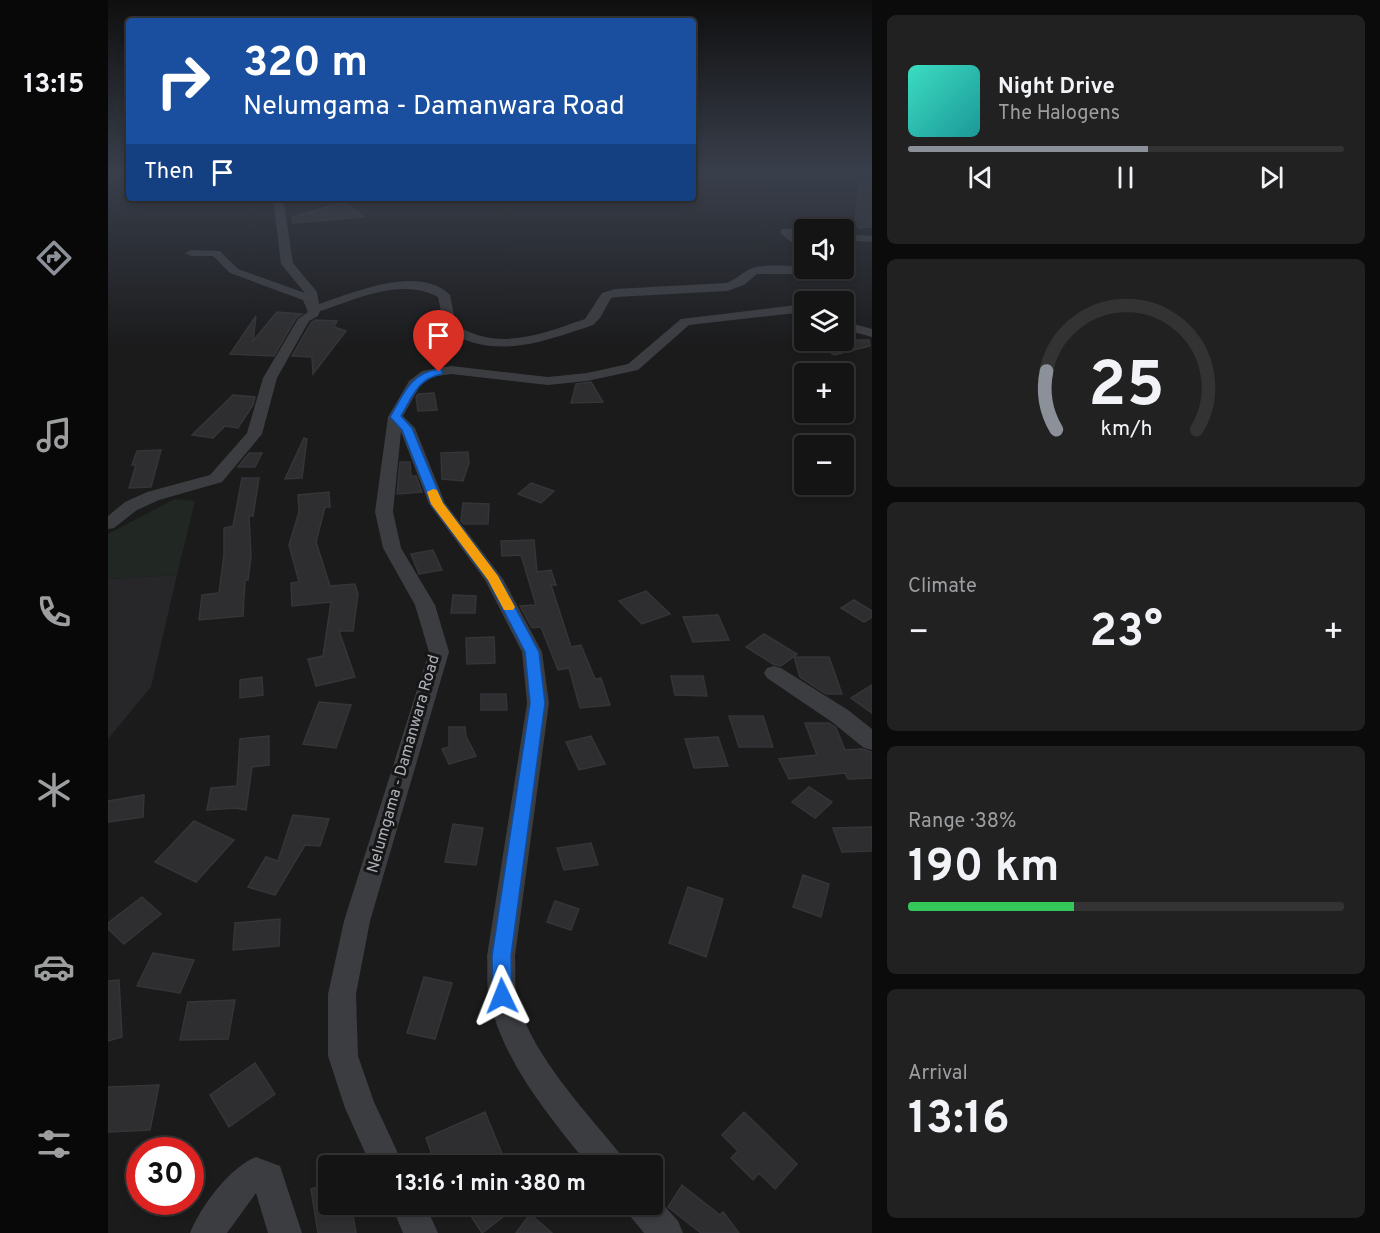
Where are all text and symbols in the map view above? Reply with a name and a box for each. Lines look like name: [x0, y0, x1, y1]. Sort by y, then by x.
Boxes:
text: 320 m: [243, 38, 368, 91]
icon: right: [144, 42, 222, 120]
text: 13:15: [24, 68, 84, 102]
text: Night Drive: [998, 74, 1115, 101]
text: Nelumgama - Damanwara Road: [243, 90, 625, 124]
text: The Halogens: [998, 101, 1120, 127]
icon: arrive: [206, 156, 239, 189]
text: Then: [144, 159, 194, 186]
icon: previous: [964, 161, 997, 194]
icon: pause: [1109, 161, 1142, 194]
icon: next: [1255, 161, 1288, 194]
map controls: [794, 219, 854, 495]
button: sound: [794, 219, 854, 279]
icon: directions: [33, 237, 75, 279]
button: layers: [794, 291, 854, 351]
pin: [413, 310, 464, 372]
icon: arrive: [422, 319, 455, 352]
text: 25: [1088, 349, 1164, 428]
button: +: [794, 363, 854, 423]
icon: music: [33, 414, 75, 456]
text: km/h: [1100, 416, 1152, 443]
button: −: [794, 435, 854, 495]
text: Climate: [908, 574, 977, 600]
icon: phone: [33, 591, 75, 633]
text: 23°: [1089, 605, 1163, 662]
text: −: [908, 613, 929, 655]
text: +: [1323, 613, 1344, 655]
street label: Nelumgama - Damanwara Road: [363, 653, 445, 875]
icon: climate: [33, 769, 75, 811]
text: Range · 38%: [908, 809, 1016, 835]
text: 190 km: [908, 840, 1059, 897]
icon: car: [33, 946, 75, 988]
position arrow: [470, 964, 534, 1028]
text: Arrival: [908, 1061, 968, 1087]
text: 13:16: [908, 1092, 1010, 1149]
icon: filters: [33, 1123, 75, 1165]
speed limit sign: 30: [126, 1137, 204, 1215]
text: 13:16 · 1 min · 380 m: [395, 1171, 586, 1198]

